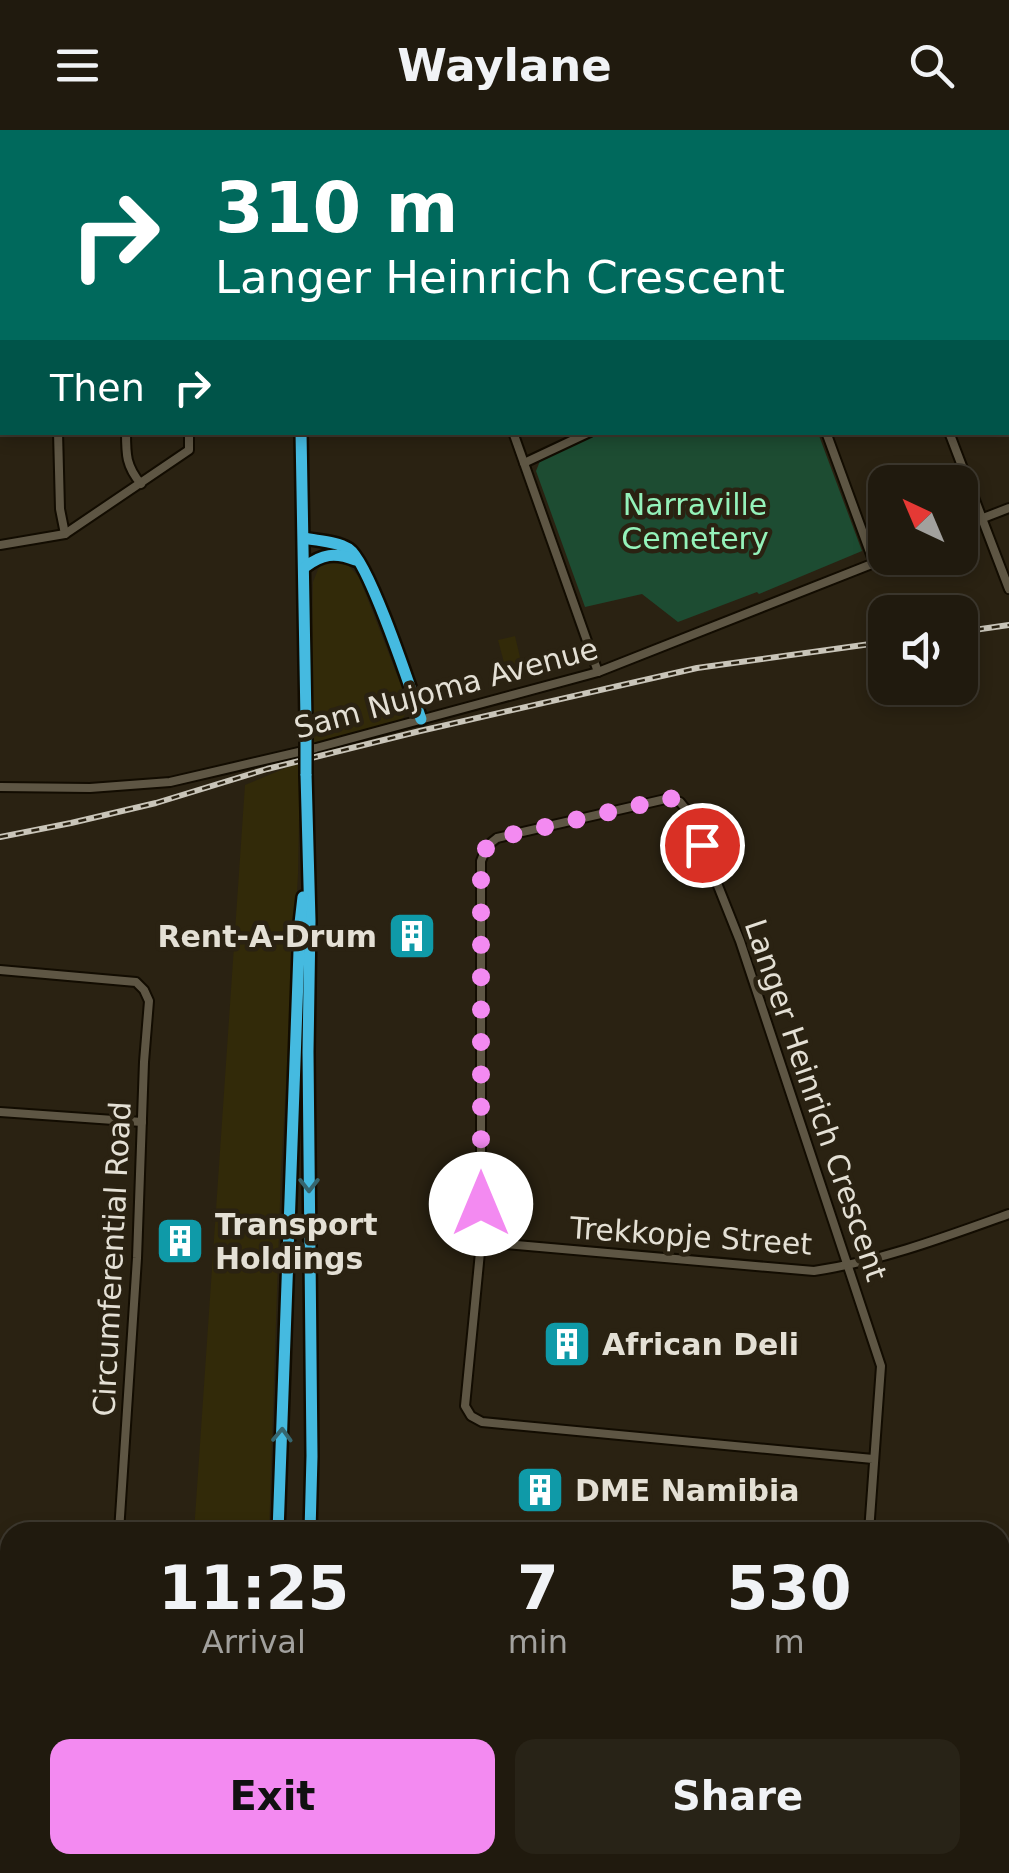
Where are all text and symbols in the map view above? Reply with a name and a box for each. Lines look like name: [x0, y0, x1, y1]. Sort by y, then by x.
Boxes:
icon: menu: [50, 38, 105, 93]
icon: search: [904, 38, 959, 93]
text: Waylane: [397, 39, 612, 92]
text: 310 m: [215, 167, 458, 249]
icon: right: [50, 170, 180, 300]
text: Langer Heinrich Crescent: [215, 251, 785, 304]
icon: right: [165, 360, 220, 415]
text: Then: [50, 366, 145, 410]
north arrow: [868, 465, 978, 575]
map controls: [868, 465, 978, 705]
park label: Narraville Cemetery: [621, 487, 769, 556]
button: sound: [868, 595, 978, 705]
street label: Sam Nujoma Avenue: [290, 631, 602, 745]
pin: [660, 803, 745, 888]
icon: arrive: [675, 818, 730, 873]
building icon: Rent-A-Drum: [386, 910, 438, 962]
street label: Langer Heinrich Crescent: [738, 915, 894, 1286]
place label: Rent-A-Drum: [157, 919, 377, 954]
street label: Circumferential Road: [86, 1101, 138, 1417]
position arrow: [429, 1152, 533, 1256]
one-way arrow: [298, 1178, 320, 1194]
place label: Transport Holdings: [215, 1207, 378, 1276]
street label: Trekkopje Street: [568, 1210, 813, 1262]
building icon: Transport Holdings: [154, 1215, 206, 1267]
building icon: African Deli: [541, 1318, 593, 1370]
place label: African Deli: [602, 1327, 799, 1362]
one-way arrow: [271, 1427, 292, 1443]
building icon: DME Namibia: [514, 1464, 566, 1516]
place label: DME Namibia: [575, 1473, 800, 1508]
text: 11:25: [158, 1553, 349, 1623]
text: 7: [517, 1553, 559, 1623]
text: 530: [726, 1553, 852, 1623]
text: Arrival: [202, 1623, 306, 1661]
text: min: [508, 1623, 568, 1661]
text: m: [773, 1623, 805, 1661]
button: Exit: [50, 1739, 495, 1854]
button: Share: [515, 1739, 960, 1854]

